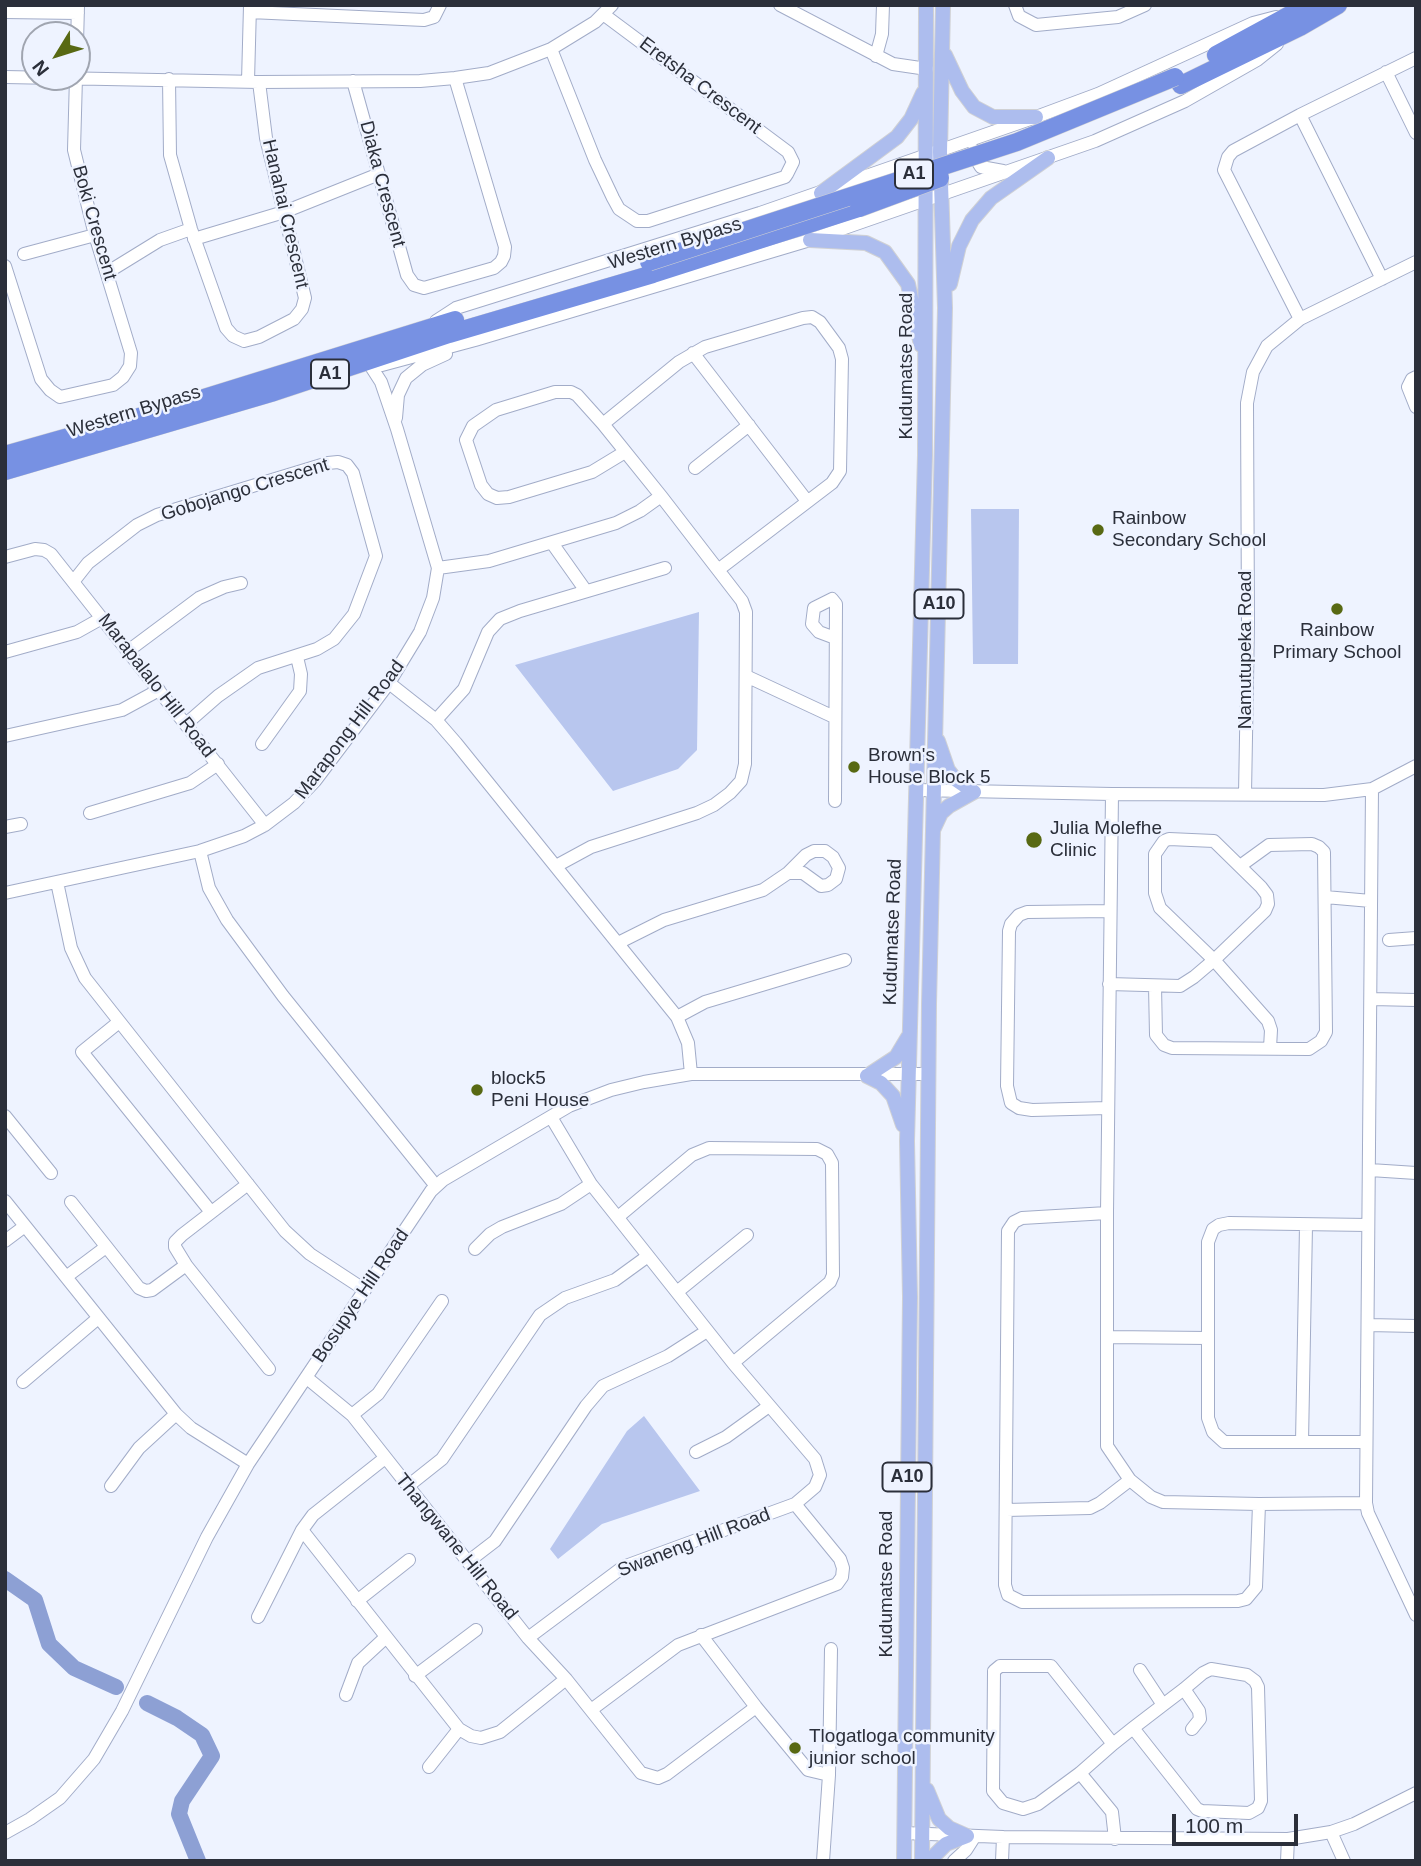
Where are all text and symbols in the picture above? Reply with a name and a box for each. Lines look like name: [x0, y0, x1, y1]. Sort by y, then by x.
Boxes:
north arrow: [21, 21, 91, 91]
street label: Eretsha Crescent: [635, 33, 765, 139]
text: N: [28, 56, 53, 80]
street label: Diaka Crescent: [354, 118, 410, 250]
street label: Hanahai Crescent: [257, 137, 313, 291]
road number: A1: [895, 160, 933, 188]
street label: Boki Crescent: [67, 163, 121, 283]
street label: Western Bypass: [606, 213, 744, 275]
street label: Kudumatse Road: [896, 293, 918, 439]
road number: A1: [311, 360, 349, 388]
street label: Western Bypass: [65, 381, 203, 443]
street label: Gobojango Crescent: [158, 454, 332, 526]
place label: Rainbow Secondary School: [1112, 508, 1266, 552]
marker: Rainbow Secondary School: [1090, 522, 1106, 538]
street label: Namutupeka Road: [1235, 571, 1257, 729]
road number: A10: [914, 590, 964, 618]
marker: Rainbow Primary School: [1329, 601, 1345, 617]
street label: Marapalalo Hill Road: [93, 609, 219, 763]
place label: Rainbow Primary School: [1273, 620, 1401, 664]
street label: Marapong Hill Road: [290, 656, 410, 804]
place label: Brown's House Block 5: [868, 745, 991, 789]
marker: Brown's House Block 5: [846, 759, 862, 775]
place label: Julia Molefhe Clinic: [1050, 818, 1162, 862]
marker: Julia Molefhe Clinic: [1024, 830, 1044, 850]
street label: Kudumatse Road: [879, 858, 907, 1006]
place label: block5 Peni House: [491, 1068, 589, 1112]
marker: block5 Peni House: [469, 1082, 485, 1098]
street label: Bosupye Hill Road: [308, 1225, 414, 1367]
road number: A10: [883, 1462, 932, 1492]
street label: Thangwane Hill Road: [390, 1469, 522, 1625]
street label: Swaneng Hill Road: [614, 1503, 774, 1583]
street label: Kudumatse Road: [876, 1511, 898, 1657]
place label: Tlogatloga community junior school: [809, 1726, 995, 1770]
marker: Tlogatloga community junior school: [787, 1740, 803, 1756]
scale bar: [1176, 1800, 1302, 1844]
text: 100 m: [1185, 1814, 1243, 1837]

